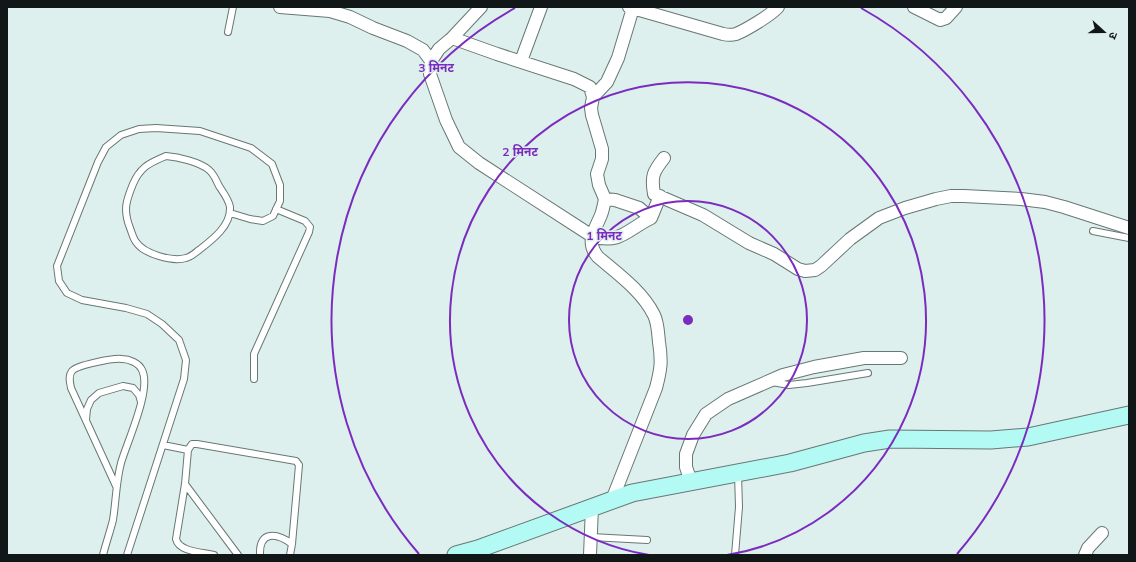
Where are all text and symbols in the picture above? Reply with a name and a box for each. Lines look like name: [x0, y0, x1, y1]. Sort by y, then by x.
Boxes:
north arrow: [1084, 12, 1124, 52]
text: उ: [1105, 30, 1121, 42]
text: 3 मिनट: [418, 60, 454, 75]
text: 2 मिनट: [502, 144, 538, 159]
text: 1 मिनट: [586, 228, 622, 243]
centre of rings: [681, 313, 695, 327]

